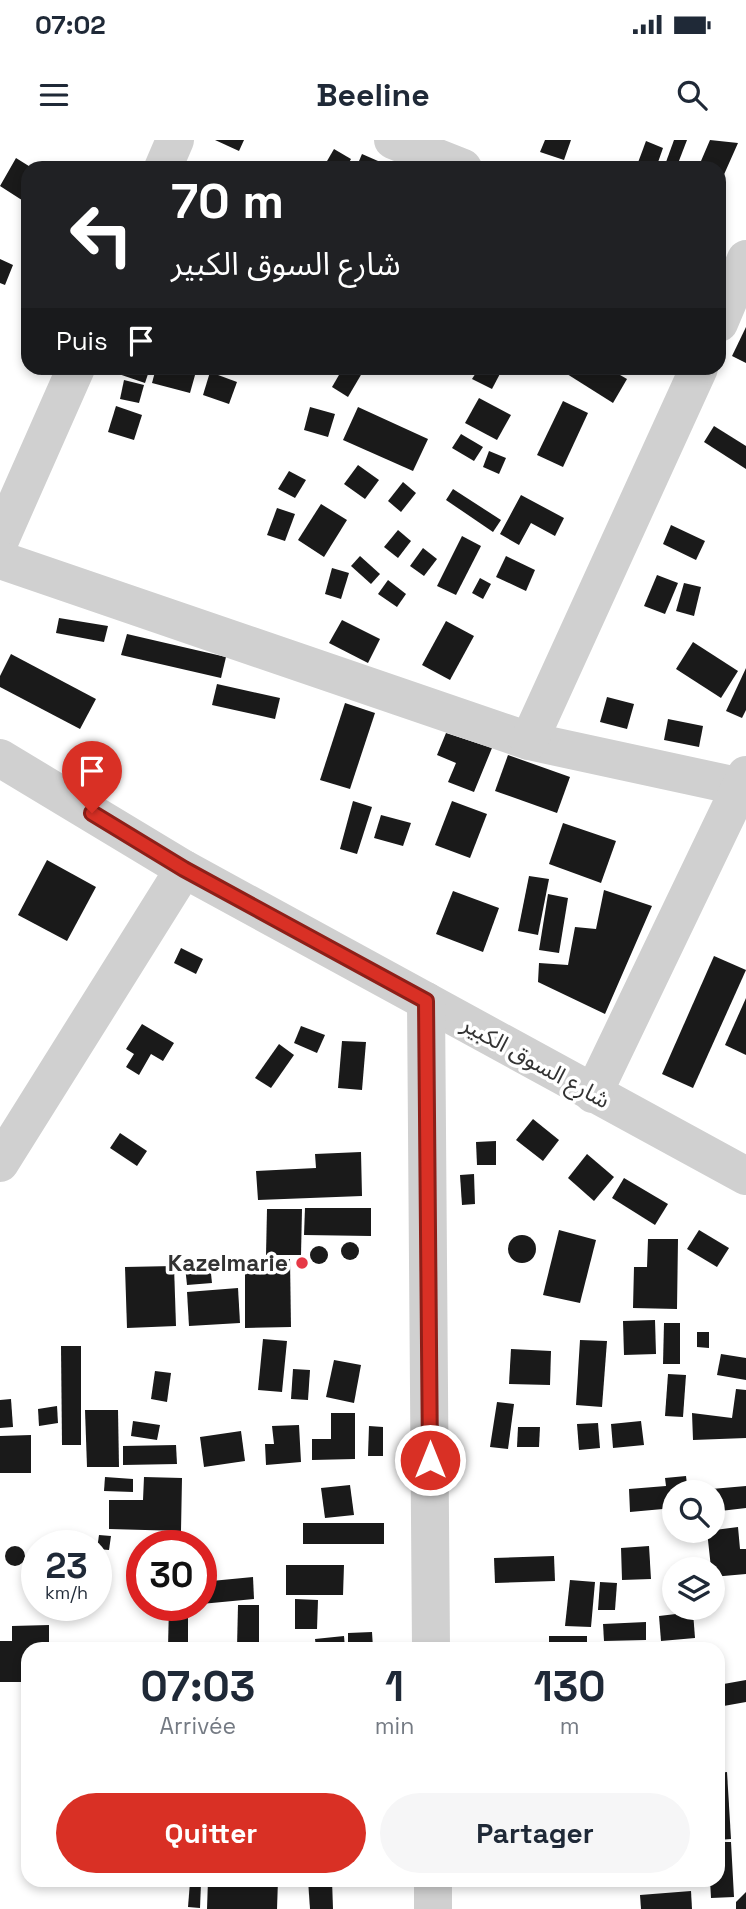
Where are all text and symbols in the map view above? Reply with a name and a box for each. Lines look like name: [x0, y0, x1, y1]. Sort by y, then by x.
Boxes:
text: 07:02: [35, 8, 106, 42]
text: Beeline: [316, 75, 430, 115]
icon: menu: [35, 76, 73, 114]
icon: search: [673, 76, 711, 114]
text: 70 m: [171, 170, 284, 232]
icon: left: [56, 189, 147, 280]
text: شارع السوق الكبير: [171, 244, 401, 284]
icon: arrive: [122, 322, 160, 360]
text: Puis: [56, 324, 108, 358]
pin: [62, 741, 122, 813]
icon: arrive: [73, 752, 111, 790]
street label: شارع السوق الكبير: [455, 1008, 615, 1117]
place label: Kazelmarie: [168, 1248, 288, 1278]
marker: Kazelmarie: [294, 1255, 310, 1271]
position arrow: [393, 1423, 467, 1497]
map controls: [662, 1480, 725, 1620]
button: search: [662, 1480, 725, 1543]
speed limit sign: 30: [126, 1530, 217, 1621]
text: 23: [45, 1544, 88, 1588]
button: layers: [662, 1557, 725, 1620]
text: km/h: [45, 1581, 88, 1604]
text: 07:03: [140, 1660, 255, 1713]
text: 1: [385, 1660, 404, 1713]
text: 130: [534, 1660, 606, 1713]
text: Arrivée: [160, 1711, 236, 1741]
text: min: [375, 1711, 414, 1741]
text: m: [560, 1711, 580, 1741]
button: Quitter: [56, 1793, 366, 1873]
button: Partager: [380, 1793, 690, 1873]

